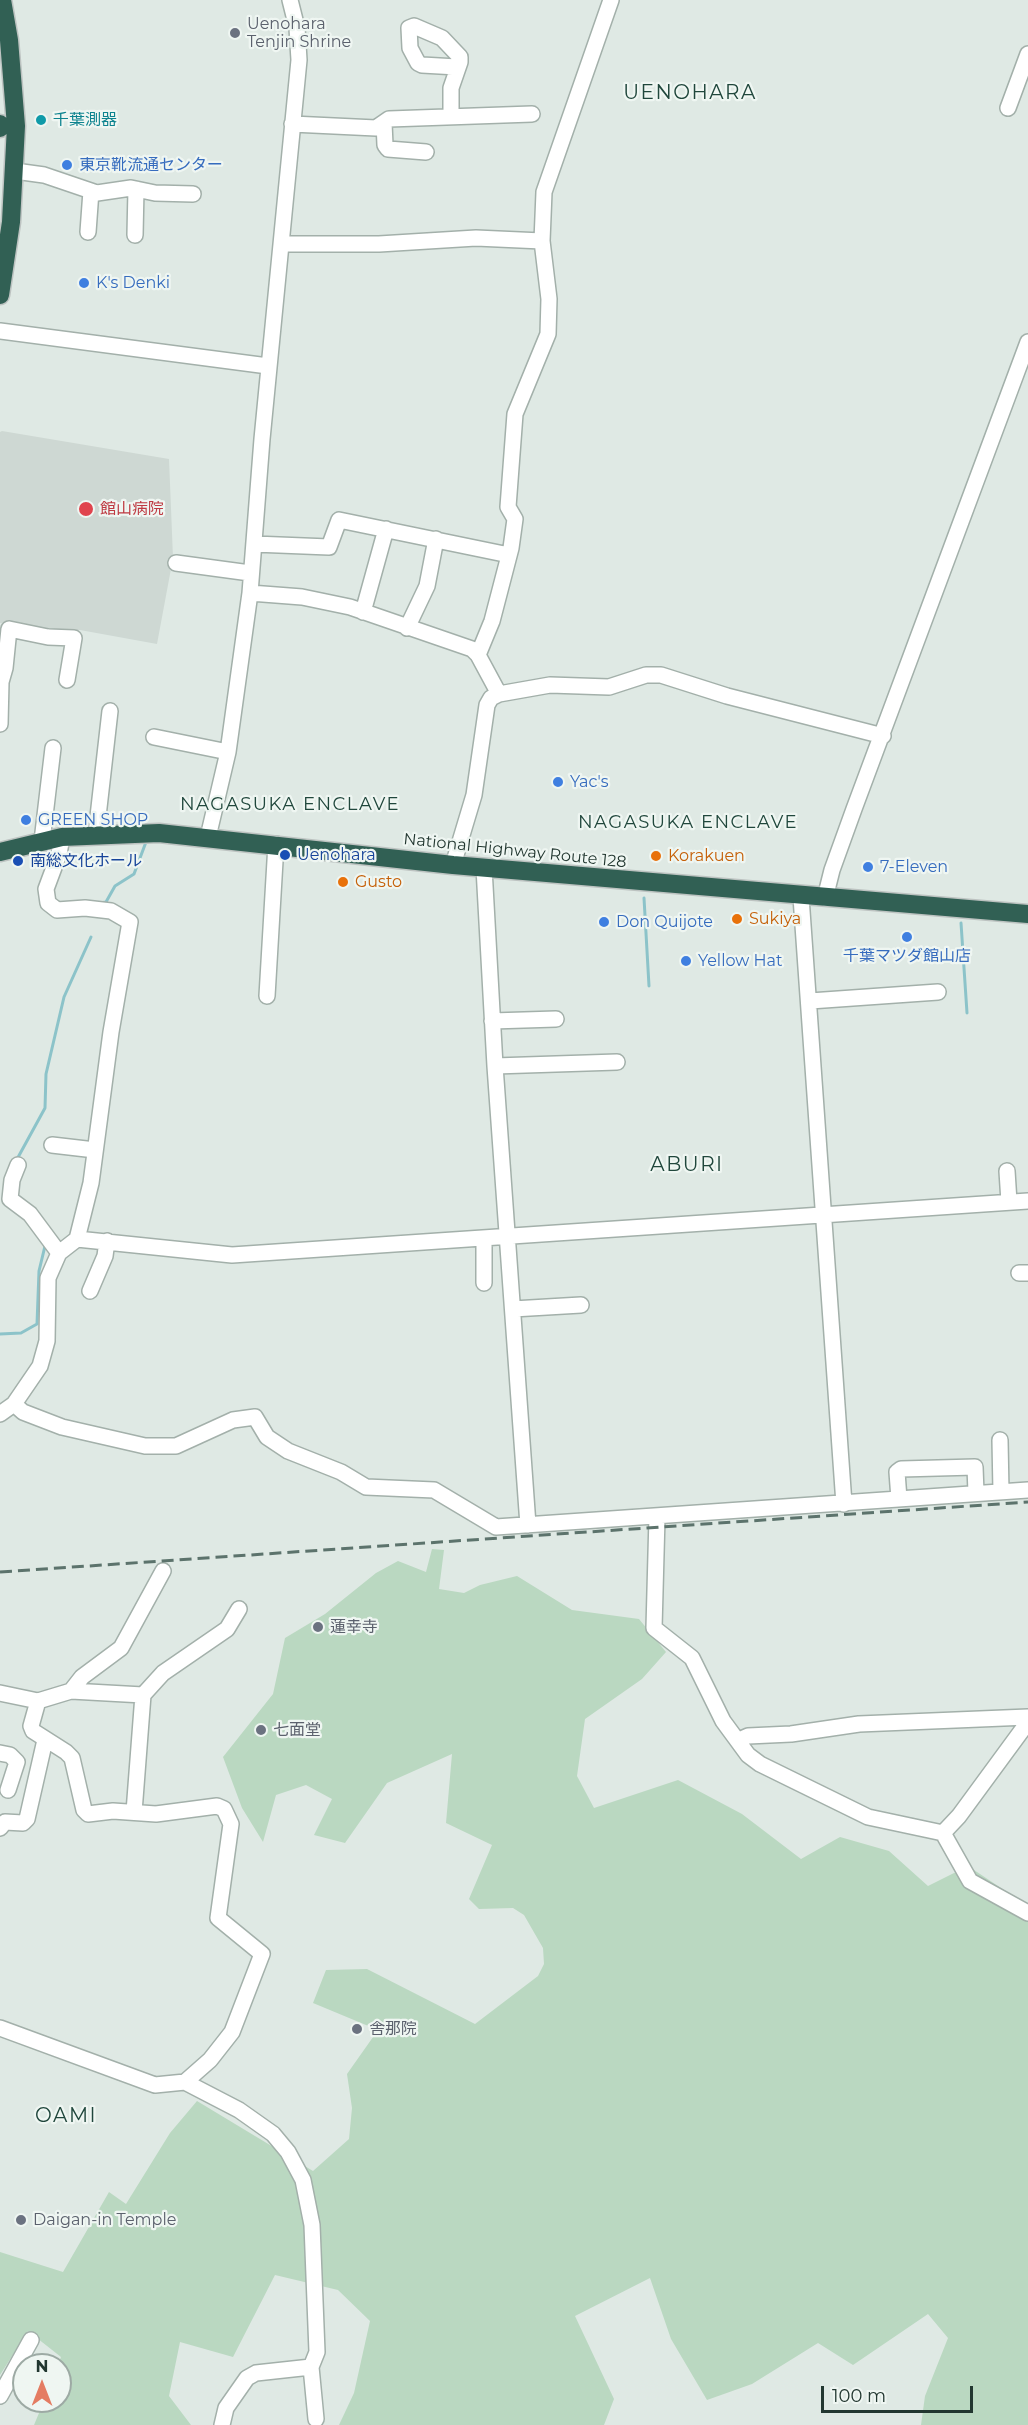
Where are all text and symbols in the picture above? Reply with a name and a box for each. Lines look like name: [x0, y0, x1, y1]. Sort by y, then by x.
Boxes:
place label: Uenohara Tenjin Shrine: [247, 14, 351, 52]
marker: Uenohara Tenjin Shrine: [228, 26, 242, 40]
district label: UENOHARA: [623, 81, 757, 105]
place label: 千葉測器: [53, 110, 117, 130]
marker: 千葉測器: [34, 113, 48, 127]
place label: 東京靴流通センター: [79, 155, 223, 175]
marker: 東京靴流通センター: [60, 158, 74, 172]
place label: K's Denki: [96, 273, 170, 293]
marker: K's Denki: [77, 276, 91, 290]
place label: 館山病院: [100, 499, 164, 519]
marker: 館山病院: [77, 500, 95, 518]
place label: Yac's: [570, 772, 609, 792]
marker: Yac's: [551, 775, 565, 789]
district label: NAGASUKA ENCLAVE: [180, 794, 400, 816]
place label: GREEN SHOP: [38, 810, 148, 830]
district label: NAGASUKA ENCLAVE: [578, 812, 798, 834]
marker: GREEN SHOP: [19, 813, 33, 827]
street label: National Highway Route 128: [403, 830, 627, 872]
place label: Uenohara: [297, 845, 376, 865]
place label: Korakuen: [668, 846, 745, 866]
marker: Uenohara: [278, 848, 292, 862]
marker: Korakuen: [649, 849, 663, 863]
place label: 南総文化ホール: [30, 851, 142, 871]
marker: 南総文化ホール: [11, 854, 25, 868]
place label: 7-Eleven: [880, 857, 948, 877]
marker: 7-Eleven: [861, 860, 875, 874]
place label: Gusto: [355, 872, 402, 892]
marker: Gusto: [336, 875, 350, 889]
place label: Sukiya: [749, 909, 801, 929]
place label: Don Quijote: [616, 912, 713, 932]
marker: Sukiya: [730, 912, 744, 926]
marker: Don Quijote: [597, 915, 611, 929]
marker: 千葉マツダ館山店: [900, 930, 914, 944]
place label: 千葉マツダ館山店: [843, 946, 971, 966]
place label: Yellow Hat: [698, 951, 782, 971]
marker: Yellow Hat: [679, 954, 693, 968]
district label: ABURI: [650, 1153, 724, 1177]
place label: 蓮幸寺: [330, 1617, 378, 1637]
marker: 蓮幸寺: [311, 1620, 325, 1634]
place label: 七面堂: [273, 1720, 321, 1740]
marker: 七面堂: [254, 1723, 268, 1737]
place label: 舎那院: [369, 2019, 417, 2039]
marker: 舎那院: [350, 2022, 364, 2036]
district label: OAMI: [35, 2104, 97, 2128]
place label: Daigan-in Temple: [33, 2210, 176, 2230]
marker: Daigan-in Temple: [14, 2213, 28, 2227]
north arrow: [12, 2353, 72, 2413]
text: N: [36, 2357, 48, 2376]
scale bar: [824, 2374, 976, 2412]
text: 100 m: [832, 2385, 886, 2407]

